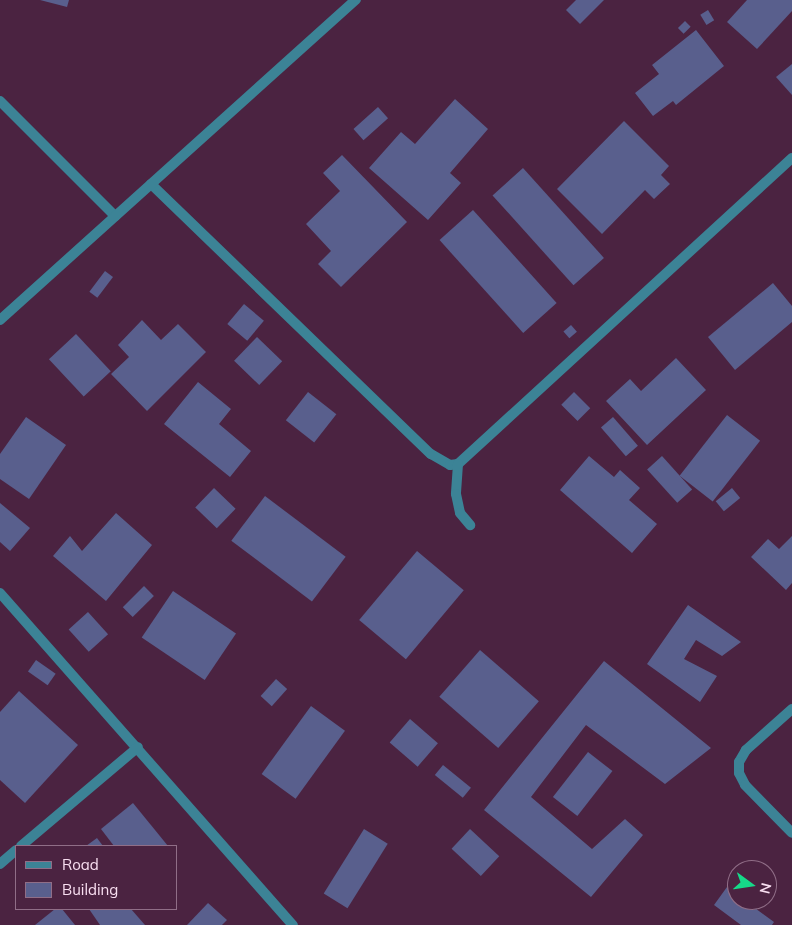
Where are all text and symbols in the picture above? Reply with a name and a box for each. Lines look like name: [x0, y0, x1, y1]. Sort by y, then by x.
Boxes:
legend: [15, 845, 178, 910]
text: Road: [62, 855, 99, 874]
north arrow: [727, 860, 777, 910]
text: Building: [62, 880, 118, 899]
text: N: [756, 881, 776, 896]

